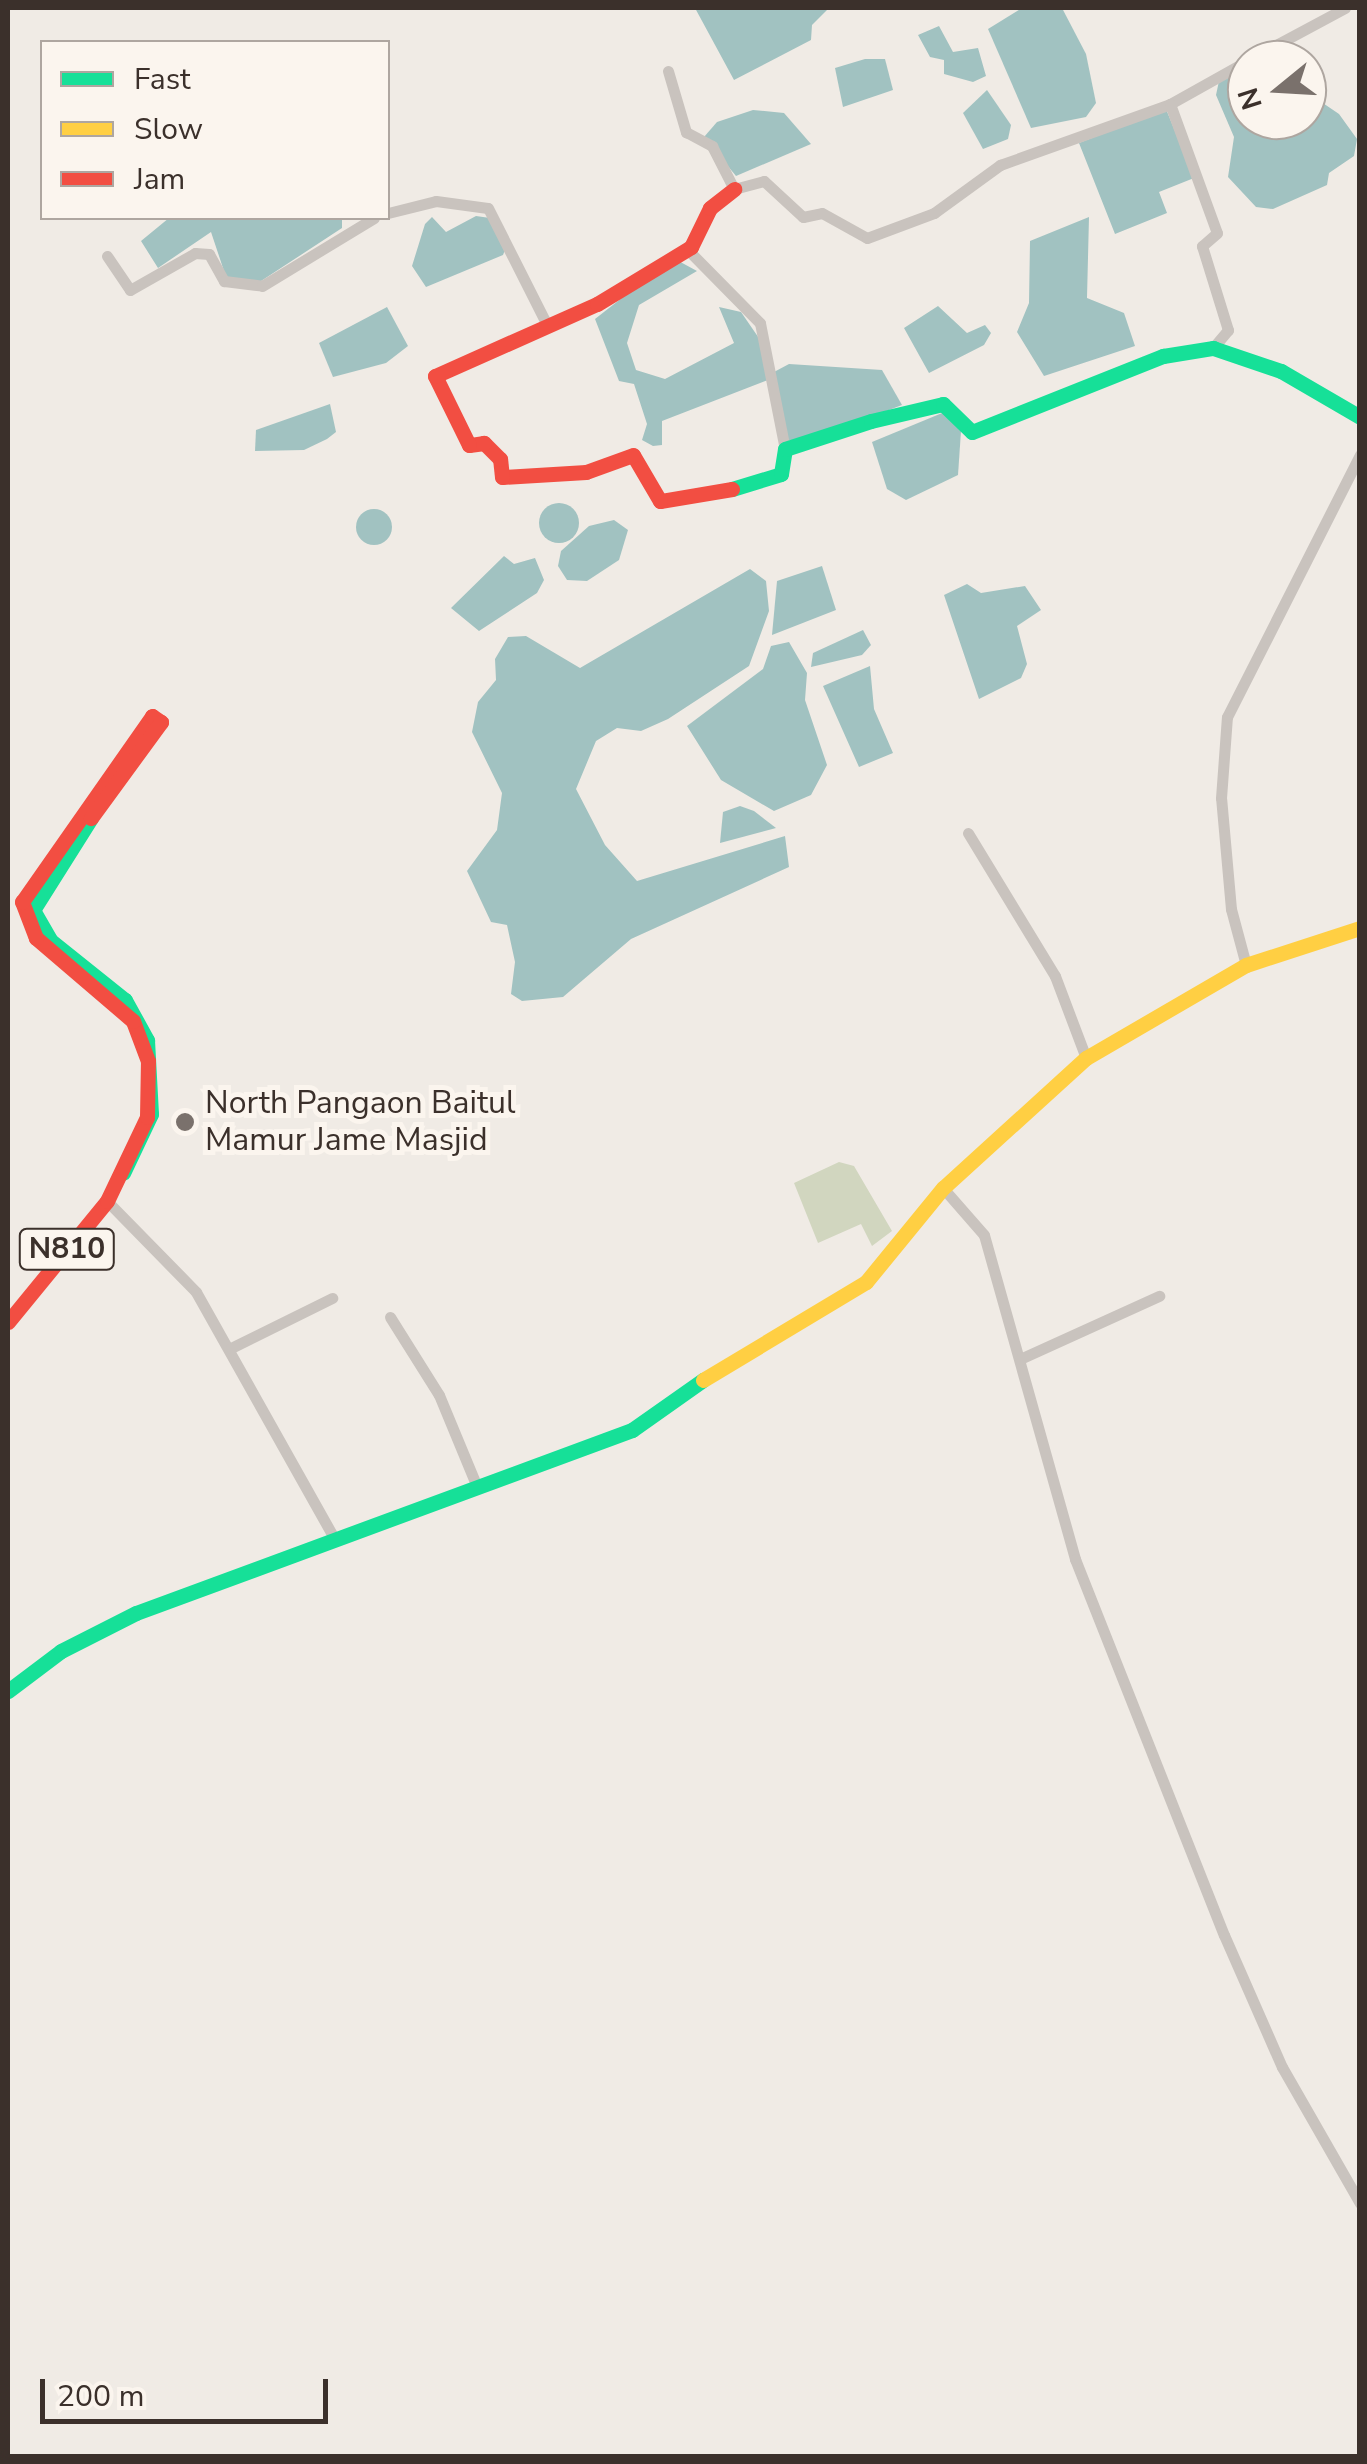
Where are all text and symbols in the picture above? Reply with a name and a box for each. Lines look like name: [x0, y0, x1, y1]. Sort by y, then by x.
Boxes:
legend: [40, 40, 390, 220]
north arrow: [1227, 40, 1327, 140]
text: Fast: [134, 59, 191, 100]
text: N: [1229, 83, 1272, 114]
text: Slow: [134, 109, 203, 150]
text: Jam: [134, 159, 185, 200]
place label: North Pangaon Baitul Mamur Jame Masjid: [205, 1085, 516, 1160]
marker: North Pangaon Baitul Mamur Jame Masjid: [174, 1111, 196, 1133]
road number: N810: [17, 1224, 117, 1274]
scale bar: [45, 2359, 332, 2421]
text: 200 m: [57, 2376, 144, 2417]

